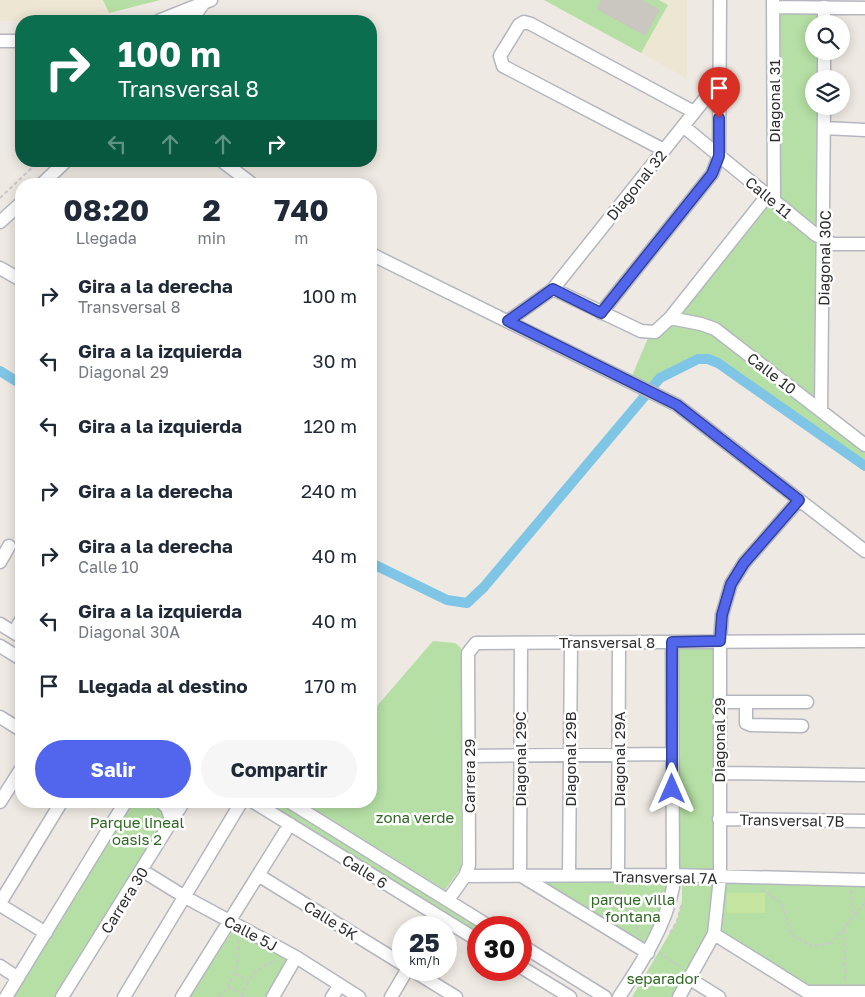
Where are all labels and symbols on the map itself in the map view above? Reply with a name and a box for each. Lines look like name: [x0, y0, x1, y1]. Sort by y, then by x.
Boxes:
street label: Diagonal 31: [765, 59, 783, 143]
pin: [698, 67, 740, 118]
street label: Diagonal 32: [602, 146, 670, 224]
street label: Calle 11: [742, 172, 796, 222]
street label: Diagonal 30C: [814, 210, 834, 306]
street label: Calle 10: [744, 348, 800, 398]
street label: Transversal 8: [559, 633, 655, 651]
street label: Diagonal 29: [710, 697, 728, 783]
street label: Diagonal 29C: [511, 711, 529, 807]
street label: Diagonal 29B: [561, 711, 579, 807]
street label: Diagonal 29A: [610, 711, 628, 807]
street label: Carrera 29: [460, 739, 478, 813]
position arrow: [645, 762, 697, 814]
park label: zona verde: [376, 808, 455, 826]
street label: Transversal 7B: [739, 810, 845, 830]
park label: Parque lineal oasis 2: [90, 813, 185, 848]
street label: Calle 6: [339, 850, 391, 892]
street label: Carrera 30: [97, 863, 151, 937]
street label: Transversal 7A: [612, 867, 718, 887]
park label: parque villa fontana: [591, 890, 675, 925]
street label: Calle 5K: [301, 897, 361, 943]
street label: Calle 5J: [221, 912, 281, 954]
speed limit sign: 30: [467, 916, 532, 981]
park label: separador: [627, 969, 699, 987]

